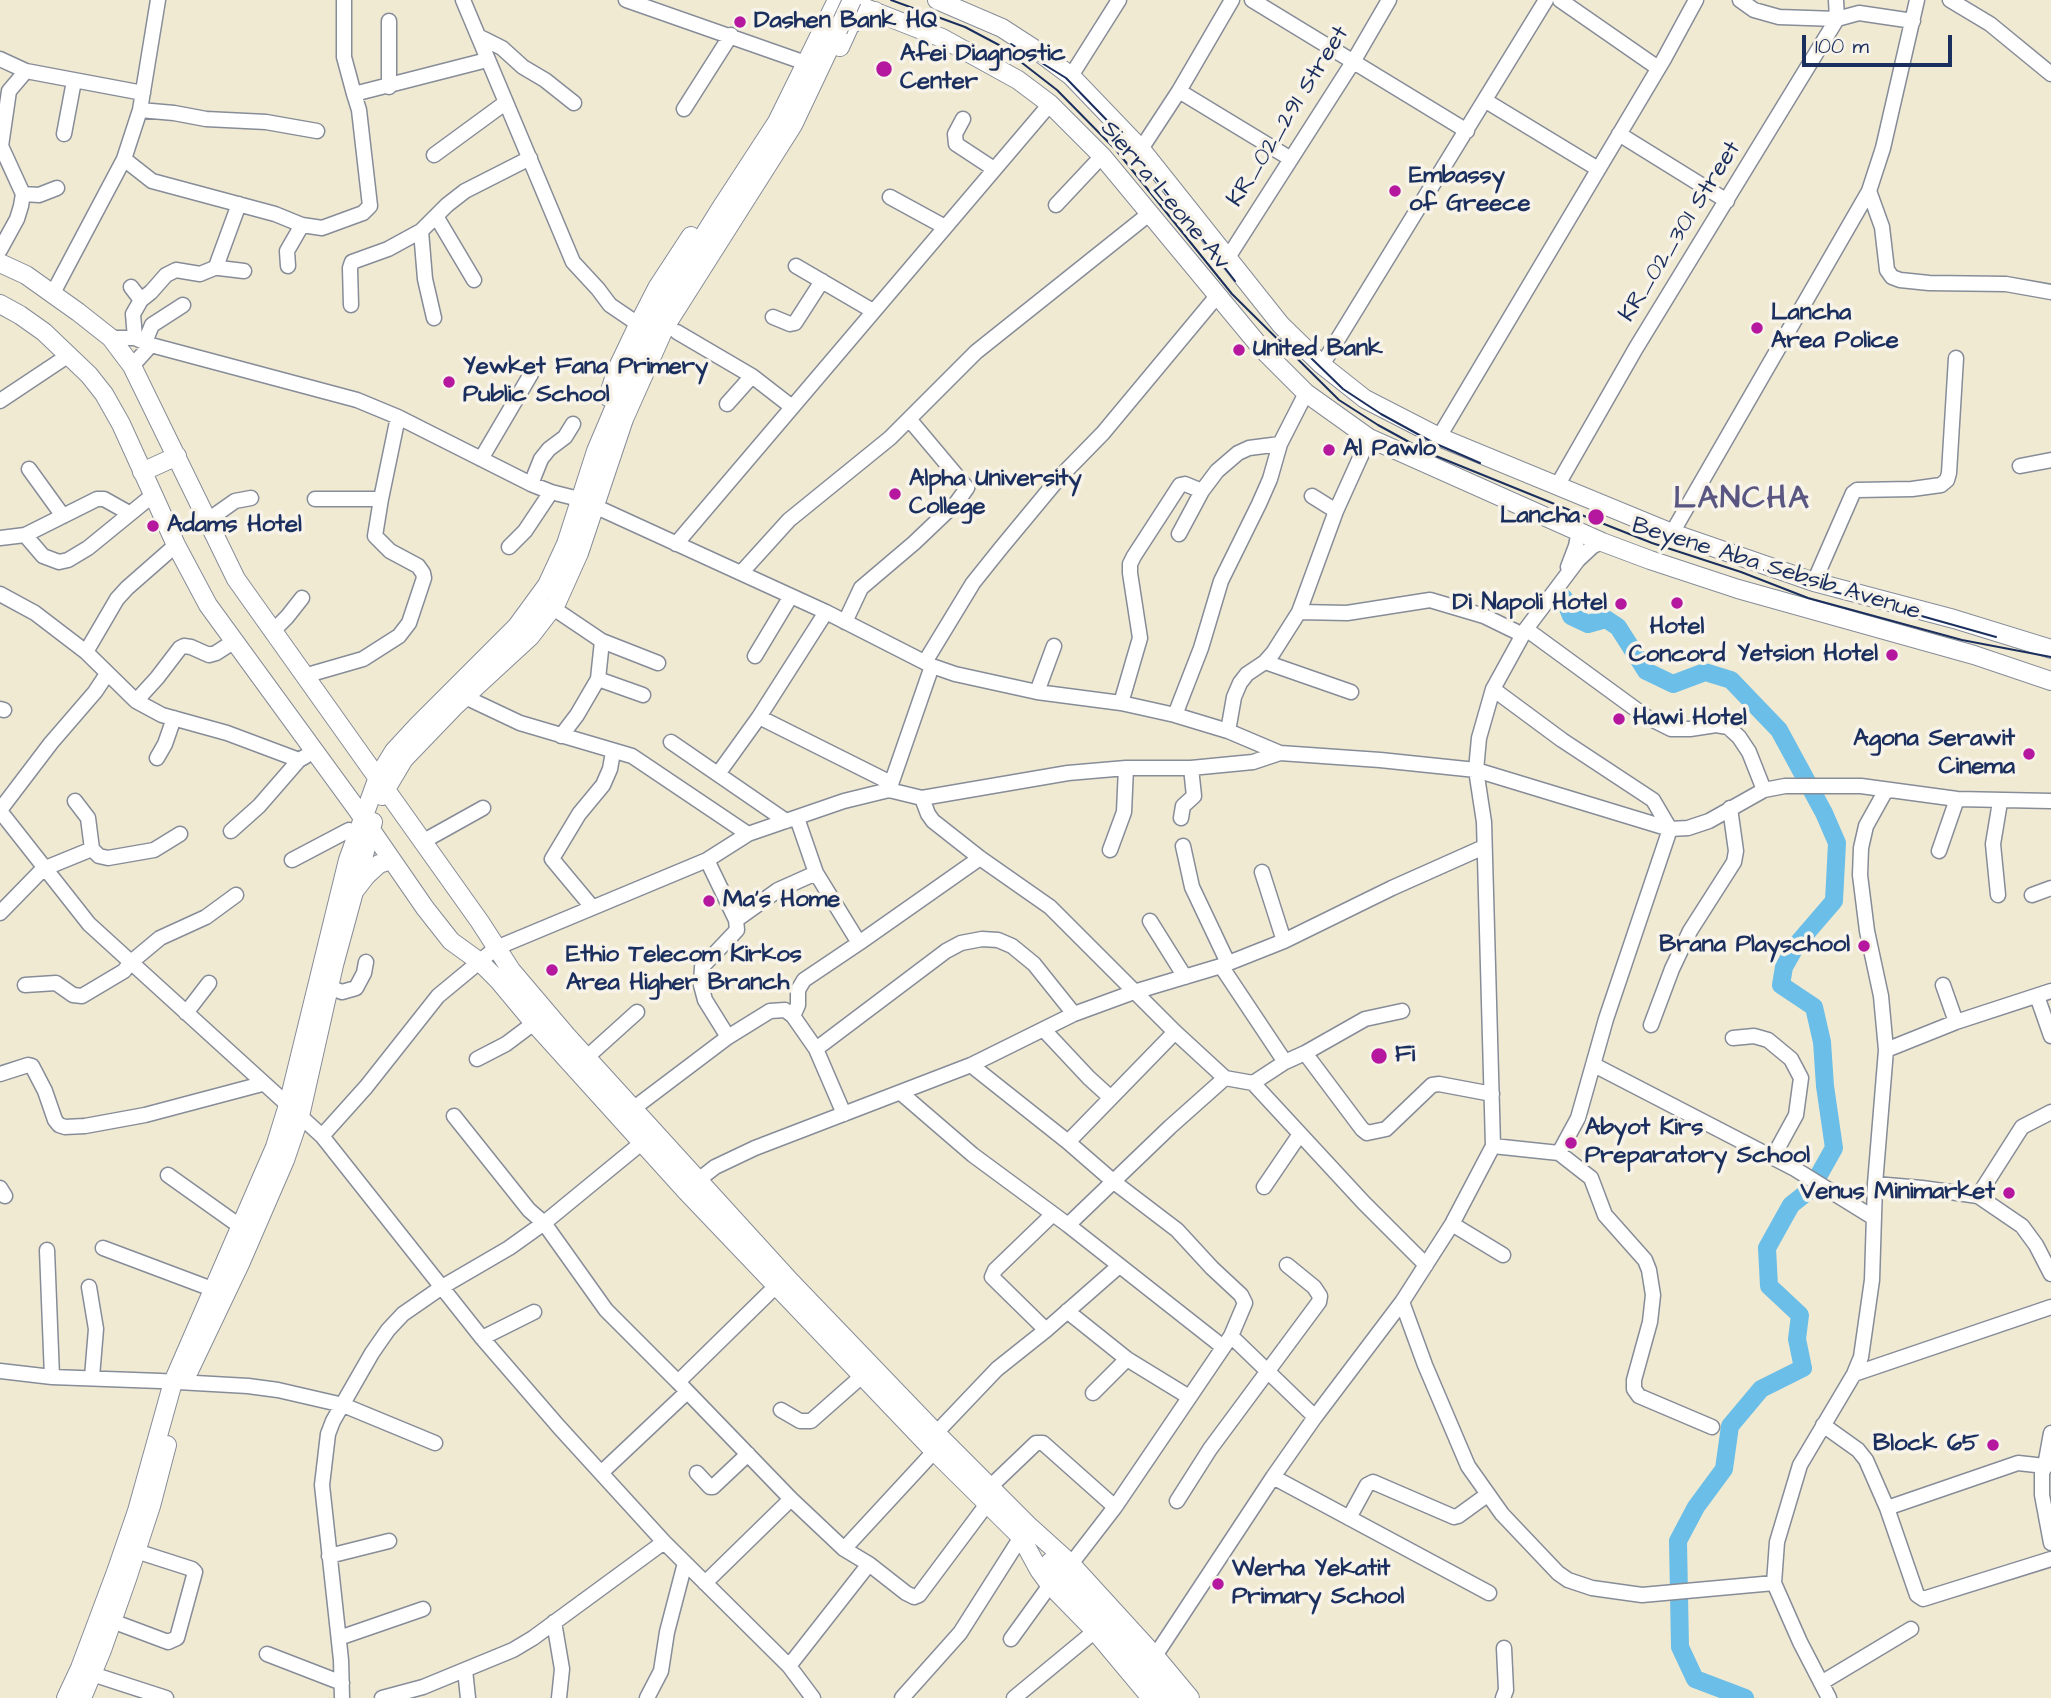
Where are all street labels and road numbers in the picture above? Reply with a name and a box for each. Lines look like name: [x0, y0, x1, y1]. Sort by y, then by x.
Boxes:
street label: KR_02_291 Street: [1222, 21, 1356, 213]
street label: Sierra Leone Av: [1093, 116, 1235, 276]
street label: KR_02_301 Street: [1614, 136, 1748, 328]
street label: Beyene Aba Sebsib Avenue: [1628, 512, 1924, 628]

